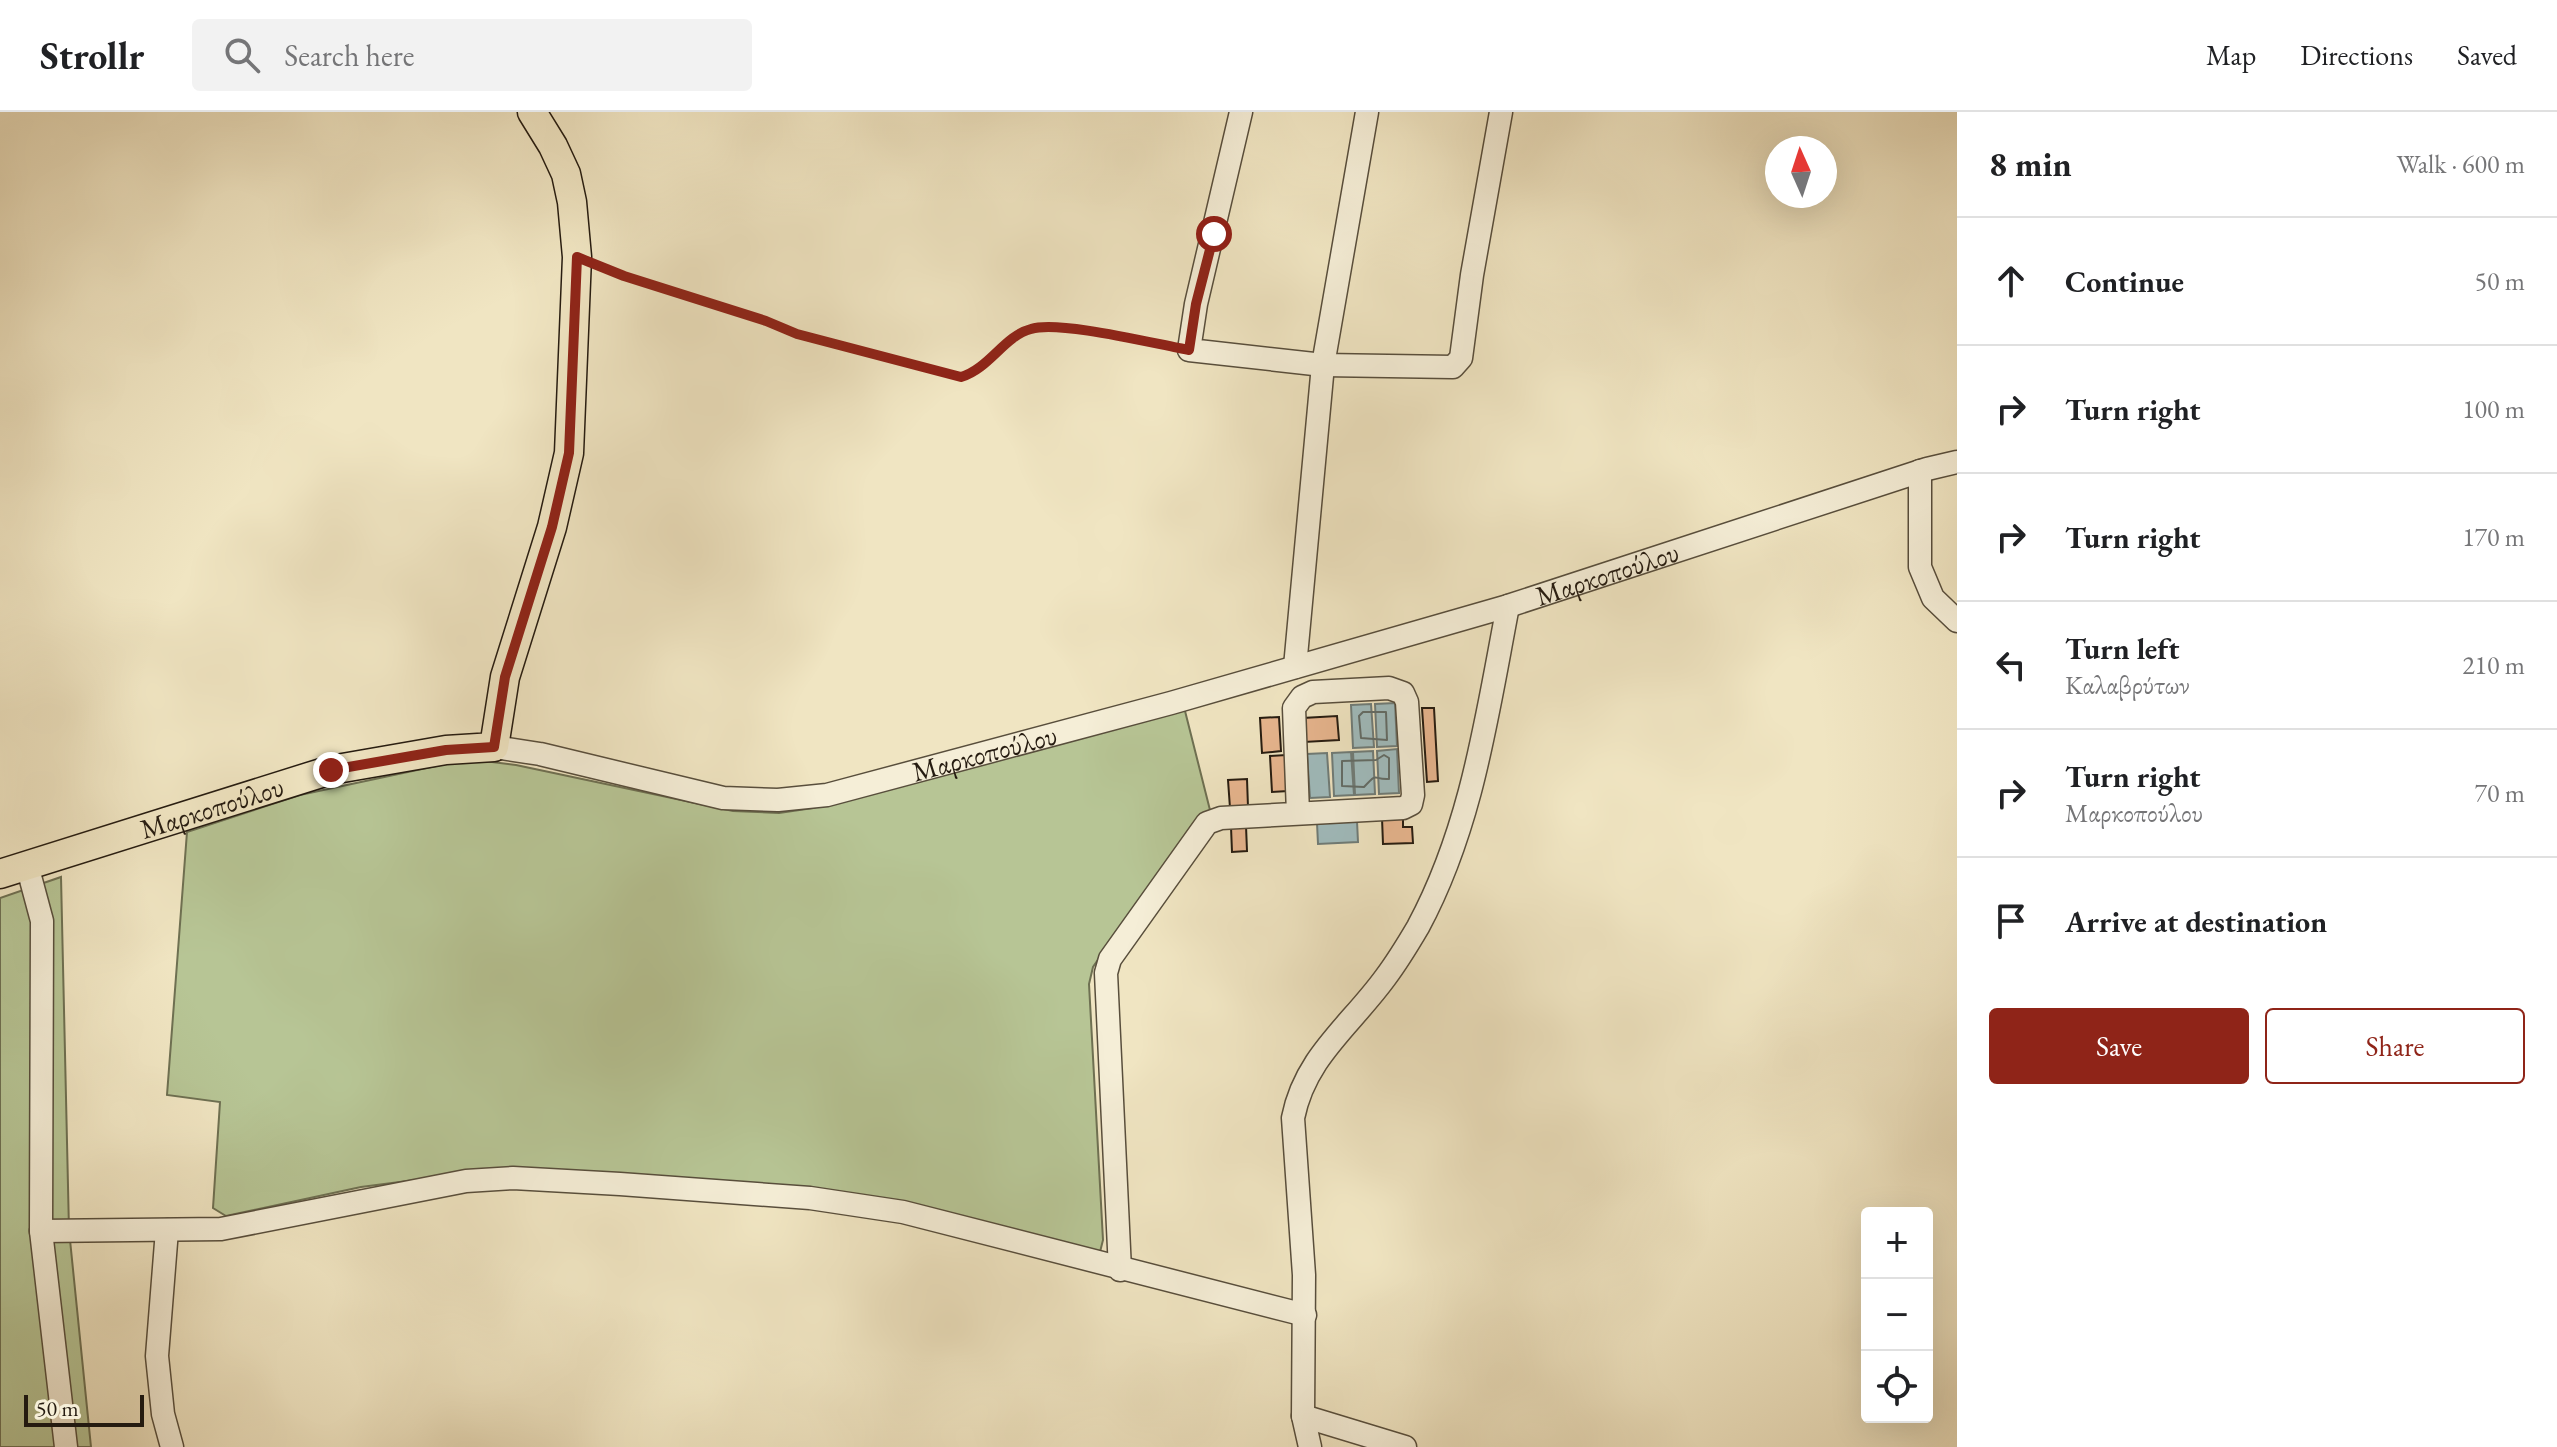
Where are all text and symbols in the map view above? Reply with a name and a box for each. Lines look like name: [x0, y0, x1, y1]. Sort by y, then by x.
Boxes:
search box: [192, 19, 752, 91]
text: Strollr: [40, 31, 144, 80]
icon: search: [220, 33, 264, 77]
text: Search here: [284, 36, 414, 75]
text: Map: [2206, 37, 2256, 73]
text: Directions: [2300, 37, 2413, 73]
text: Saved: [2457, 37, 2517, 73]
north arrow: [1765, 136, 1837, 208]
text: 8 min: [1989, 142, 2072, 186]
text: Walk · 600 m: [2397, 147, 2525, 181]
route start: [1196, 216, 1232, 252]
icon: ahead: [1989, 259, 2033, 303]
text: Continue: [2065, 262, 2184, 301]
text: 50 m: [2475, 264, 2525, 298]
icon: right: [1989, 387, 2033, 431]
text: Turn right: [2065, 390, 2201, 429]
text: 100 m: [2462, 392, 2525, 426]
icon: right: [1989, 515, 2033, 559]
text: Turn right: [2065, 518, 2201, 557]
text: 170 m: [2462, 520, 2525, 554]
street label: Μαρκοπούλου: [1531, 533, 1683, 614]
text: Turn left: [2065, 629, 2179, 668]
icon: left: [1989, 643, 2033, 687]
text: 210 m: [2462, 648, 2525, 682]
text: Καλαβρύτων: [2065, 668, 2190, 702]
street label: Μαρκοπούλου: [908, 716, 1061, 789]
route end: [313, 752, 349, 788]
text: Turn right: [2065, 757, 2201, 796]
street label: Μαρκοπούλου: [136, 768, 288, 847]
icon: right: [1989, 771, 2033, 815]
text: 70 m: [2475, 776, 2525, 810]
text: Μαρκοπούλου: [2065, 796, 2203, 830]
icon: arrive: [1989, 899, 2033, 943]
text: Arrive at destination: [2065, 902, 2327, 941]
button: Save: [1989, 1008, 2249, 1084]
button: Share: [2265, 1008, 2525, 1084]
map controls: [1861, 1207, 1933, 1423]
button: +: [1861, 1207, 1933, 1279]
button: −: [1861, 1279, 1933, 1351]
button: locate: [1861, 1351, 1933, 1423]
scale bar: [24, 1391, 144, 1427]
text: 50 m: [36, 1394, 79, 1423]

